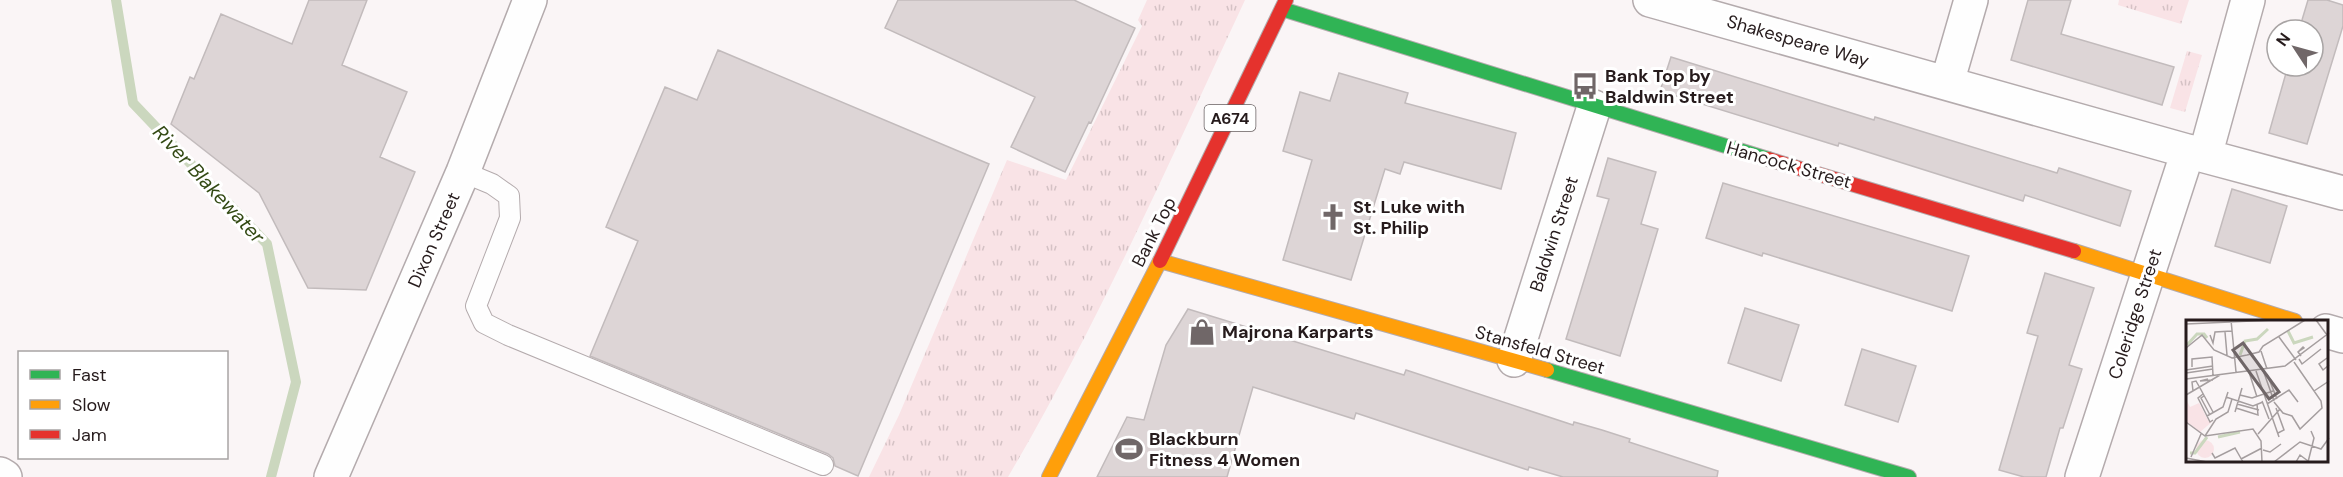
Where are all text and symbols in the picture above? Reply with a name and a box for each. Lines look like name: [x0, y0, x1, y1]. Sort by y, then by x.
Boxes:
street label: Shakespeare Way: [1724, 9, 1872, 73]
north arrow: [2265, 18, 2325, 78]
text: N: [2271, 29, 2295, 50]
place label: Bank Top by Baldwin Street: [1605, 64, 1734, 109]
bus stop icon: Bank Top by Baldwin Street: [1570, 71, 1600, 101]
road number: A674: [1204, 105, 1256, 131]
water label: River Blakewater: [147, 119, 271, 249]
street label: Hancock Street: [1724, 136, 1854, 194]
street label: Baldwin Street: [1524, 173, 1584, 295]
street label: Dixon Street: [402, 188, 466, 292]
street label: Bank Top: [1126, 193, 1182, 271]
place label: St. Luke with St. Philip: [1353, 195, 1465, 240]
church icon: St. Luke with St. Philip: [1318, 202, 1348, 232]
street label: Coleridge Street: [2103, 246, 2167, 382]
shop icon: Majrona Karparts: [1187, 317, 1217, 347]
place label: Majrona Karparts: [1222, 320, 1374, 344]
street label: Stansfeld Street: [1472, 320, 1608, 380]
inset map: [2186, 320, 2328, 462]
legend: [18, 351, 228, 459]
text: Fast: [72, 363, 107, 387]
text: Slow: [72, 393, 111, 417]
text: Jam: [72, 423, 107, 447]
place label: Blackburn Fitness 4 Women: [1149, 427, 1300, 472]
sports icon: Blackburn Fitness 4 Women: [1114, 434, 1144, 464]

